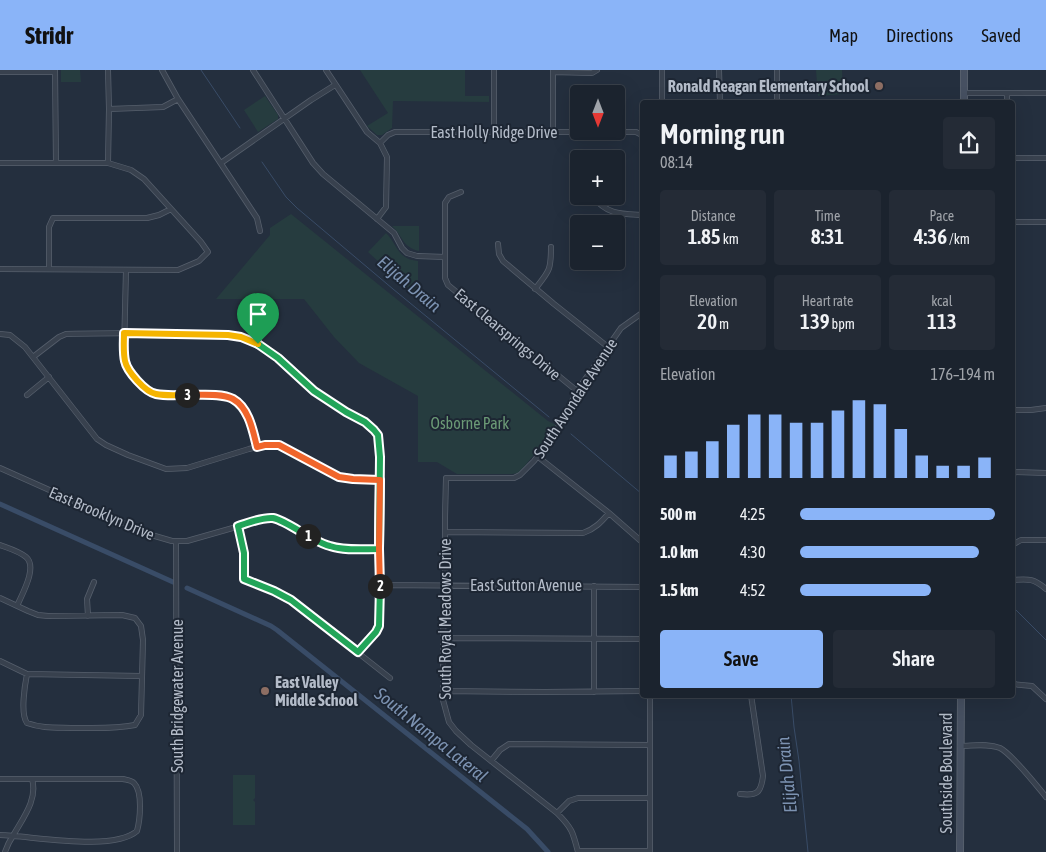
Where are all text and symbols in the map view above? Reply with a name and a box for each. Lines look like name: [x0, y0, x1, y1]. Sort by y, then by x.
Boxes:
text: Stridr: [25, 22, 73, 49]
text: Map: [829, 25, 858, 46]
text: Directions: [886, 25, 953, 46]
text: Saved: [981, 25, 1021, 46]
place label: Ronald Reagan Elementary School: [668, 77, 870, 95]
marker: Ronald Reagan Elementary School: [873, 80, 885, 92]
north arrow: [570, 85, 625, 140]
map controls: [570, 85, 625, 270]
button: share: [943, 117, 995, 169]
text: Morning run: [660, 118, 785, 150]
street label: East Holly Ridge Drive: [431, 123, 557, 142]
button: +: [570, 150, 625, 205]
text: 08:14: [660, 153, 693, 171]
text: Distance: [691, 208, 736, 224]
text: Time: [815, 208, 840, 224]
text: Pace: [930, 208, 954, 224]
button: −: [570, 215, 625, 270]
text: 1.85: [687, 224, 721, 248]
text: 8:31: [811, 224, 844, 248]
text: 4:36: [914, 224, 947, 248]
text: km: [721, 231, 739, 247]
text: /km: [947, 231, 970, 247]
water label: Elijah Drain: [373, 251, 446, 316]
street label: East Clearsprings Drive: [451, 284, 565, 384]
pin: [237, 293, 279, 344]
text: Elevation: [689, 293, 737, 309]
text: Heart rate: [802, 293, 853, 309]
text: kcal: [931, 293, 952, 309]
icon: arrive: [244, 300, 272, 328]
text: 20: [697, 309, 717, 333]
text: 139: [800, 309, 830, 333]
text: 113: [927, 309, 957, 333]
text: m: [717, 316, 729, 332]
text: bpm: [830, 316, 855, 332]
street label: South Avondale Avenue: [530, 335, 620, 461]
text: Elevation: [660, 365, 715, 383]
text: 176–194 m: [931, 365, 995, 383]
pin: 3: [174, 382, 200, 408]
text: 3: [184, 387, 191, 403]
park label: Osborne Park: [431, 414, 509, 432]
street label: East Brooklyn Drive: [46, 483, 157, 544]
text: 500 m: [660, 505, 696, 523]
text: 4:25: [740, 505, 765, 523]
pin: 1: [296, 524, 320, 548]
text: 1: [305, 528, 312, 544]
street label: South Royal Meadows Drive: [436, 538, 455, 700]
text: 1.0 km: [660, 543, 699, 561]
text: 4:30: [740, 543, 765, 561]
pin: 2: [368, 574, 392, 598]
street label: East Sutton Avenue: [470, 576, 582, 594]
text: 2: [377, 578, 384, 594]
text: 1.5 km: [660, 581, 699, 599]
text: 4:52: [740, 581, 765, 599]
street label: South Bridgewater Avenue: [168, 619, 187, 773]
button: Save: [660, 630, 823, 688]
button: Share: [833, 630, 995, 688]
place label: East Valley Middle School: [275, 673, 359, 709]
water label: South Nampa Lateral: [370, 682, 492, 786]
marker: East Valley Middle School: [259, 685, 271, 697]
street label: Southside Boulevard: [937, 713, 955, 833]
water label: Elijah Drain: [772, 736, 801, 814]

